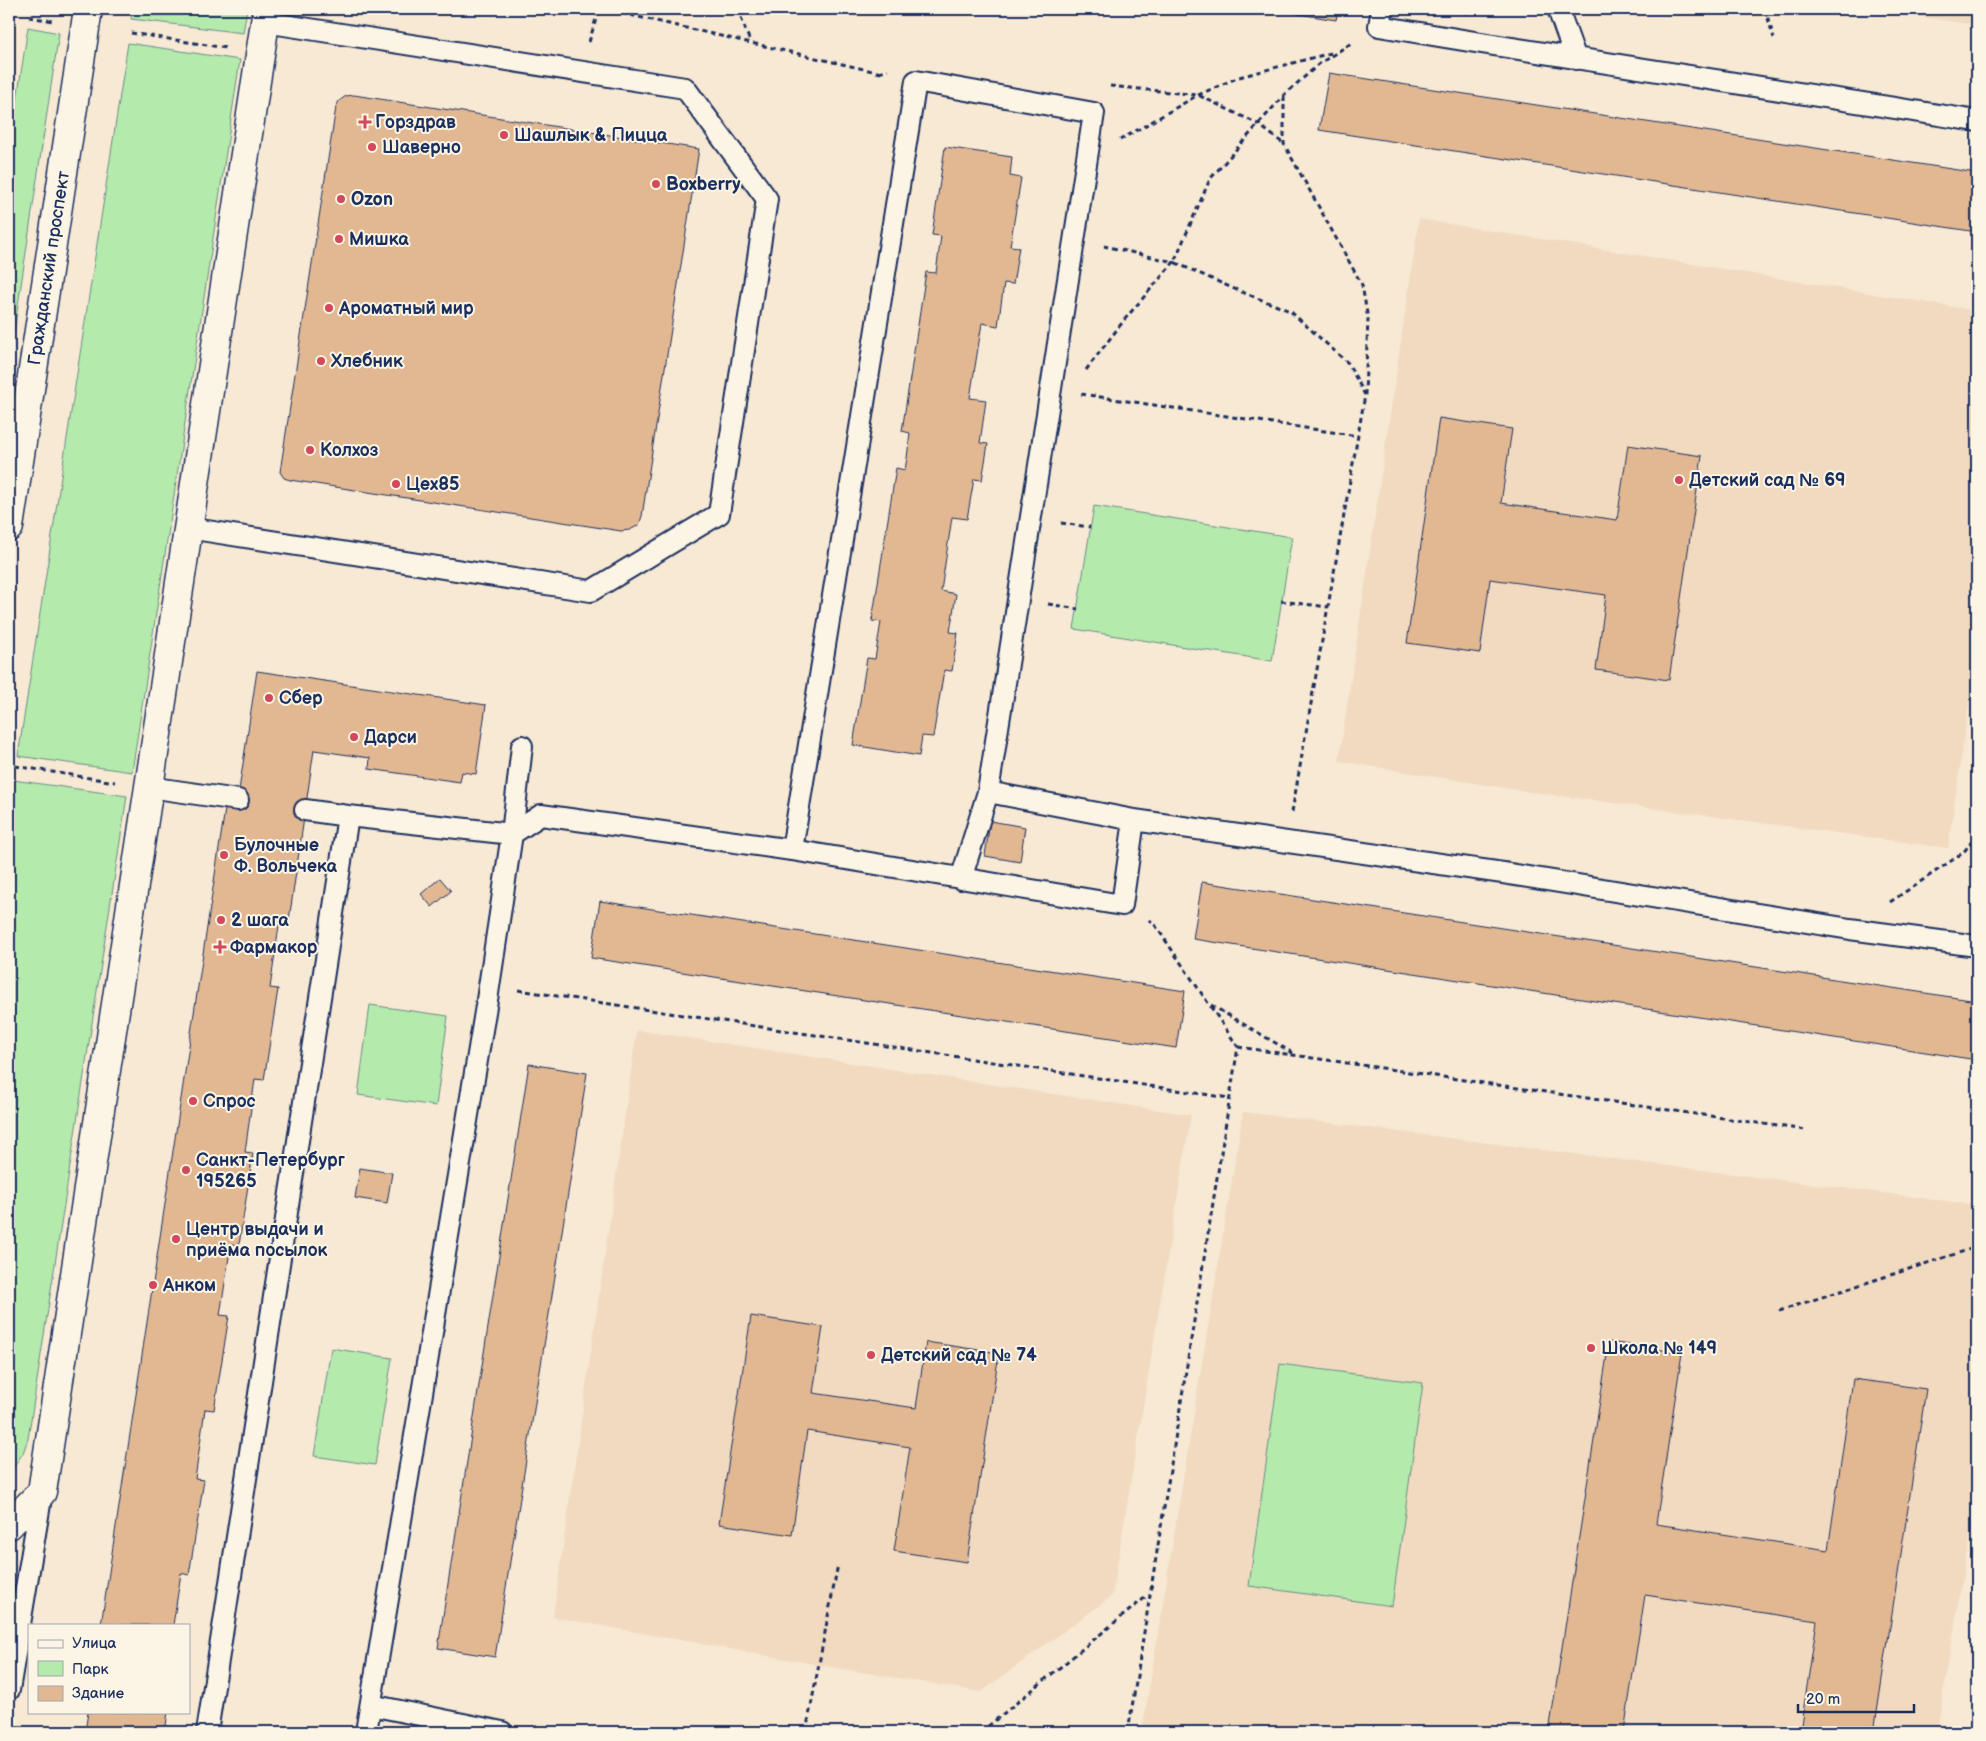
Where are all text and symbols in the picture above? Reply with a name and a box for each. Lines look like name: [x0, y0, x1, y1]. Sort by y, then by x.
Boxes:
place label: Горздрав: [375, 112, 456, 133]
marker: Горздрав: [359, 116, 371, 128]
place label: Шашлык & Пицца: [514, 125, 668, 146]
marker: Шашлык & Пицца: [498, 129, 510, 141]
place label: Шаверно: [382, 137, 461, 158]
marker: Шаверно: [366, 141, 378, 153]
street label: Гражданский проспект: [24, 169, 74, 367]
place label: Boxberry: [666, 174, 741, 195]
marker: Boxberry: [650, 178, 662, 190]
place label: Ozon: [351, 189, 393, 210]
marker: Ozon: [335, 193, 347, 205]
place label: Мишка: [349, 229, 409, 250]
marker: Мишка: [333, 233, 345, 245]
place label: Ароматный мир: [338, 298, 474, 319]
marker: Ароматный мир: [323, 302, 335, 314]
place label: Хлебник: [330, 351, 403, 372]
marker: Хлебник: [315, 355, 327, 367]
place label: Колхоз: [320, 440, 379, 461]
marker: Колхоз: [304, 444, 316, 456]
place label: Детский сад № 69: [1689, 470, 1846, 491]
place label: Цех85: [406, 474, 459, 495]
marker: Детский сад № 69: [1673, 474, 1685, 486]
marker: Цех85: [390, 478, 402, 490]
place label: Сбер: [279, 688, 323, 709]
marker: Сбер: [263, 692, 275, 704]
place label: Дарси: [364, 727, 417, 748]
marker: Дарси: [348, 731, 360, 743]
place label: Булочные Ф. Вольчека: [234, 835, 338, 877]
marker: Булочные Ф. Вольчека: [218, 849, 230, 861]
place label: 2 шага: [231, 910, 289, 931]
marker: 2 шага: [215, 914, 227, 926]
place label: Фармакор: [230, 937, 318, 958]
marker: Фармакор: [214, 941, 226, 953]
place label: Спрос: [203, 1091, 256, 1112]
marker: Спрос: [187, 1095, 199, 1107]
place label: Санкт-Петербург 195265: [196, 1150, 345, 1192]
marker: Санкт-Петербург 195265: [180, 1164, 192, 1176]
place label: Центр выдачи и приёма посылок: [186, 1219, 328, 1261]
marker: Центр выдачи и приёма посылок: [170, 1233, 182, 1245]
place label: Анком: [162, 1275, 216, 1296]
marker: Анком: [147, 1279, 159, 1291]
place label: Школа № 149: [1601, 1338, 1717, 1359]
marker: Школа № 149: [1585, 1342, 1597, 1354]
place label: Детский сад № 74: [881, 1345, 1037, 1366]
marker: Детский сад № 74: [865, 1349, 877, 1361]
legend: [28, 1624, 190, 1714]
text: Улица: [72, 1634, 117, 1653]
text: Парк: [72, 1660, 109, 1679]
scale bar: [1798, 1681, 1915, 1713]
text: Здание: [72, 1684, 124, 1703]
text: 20 m: [1806, 1690, 1840, 1709]

